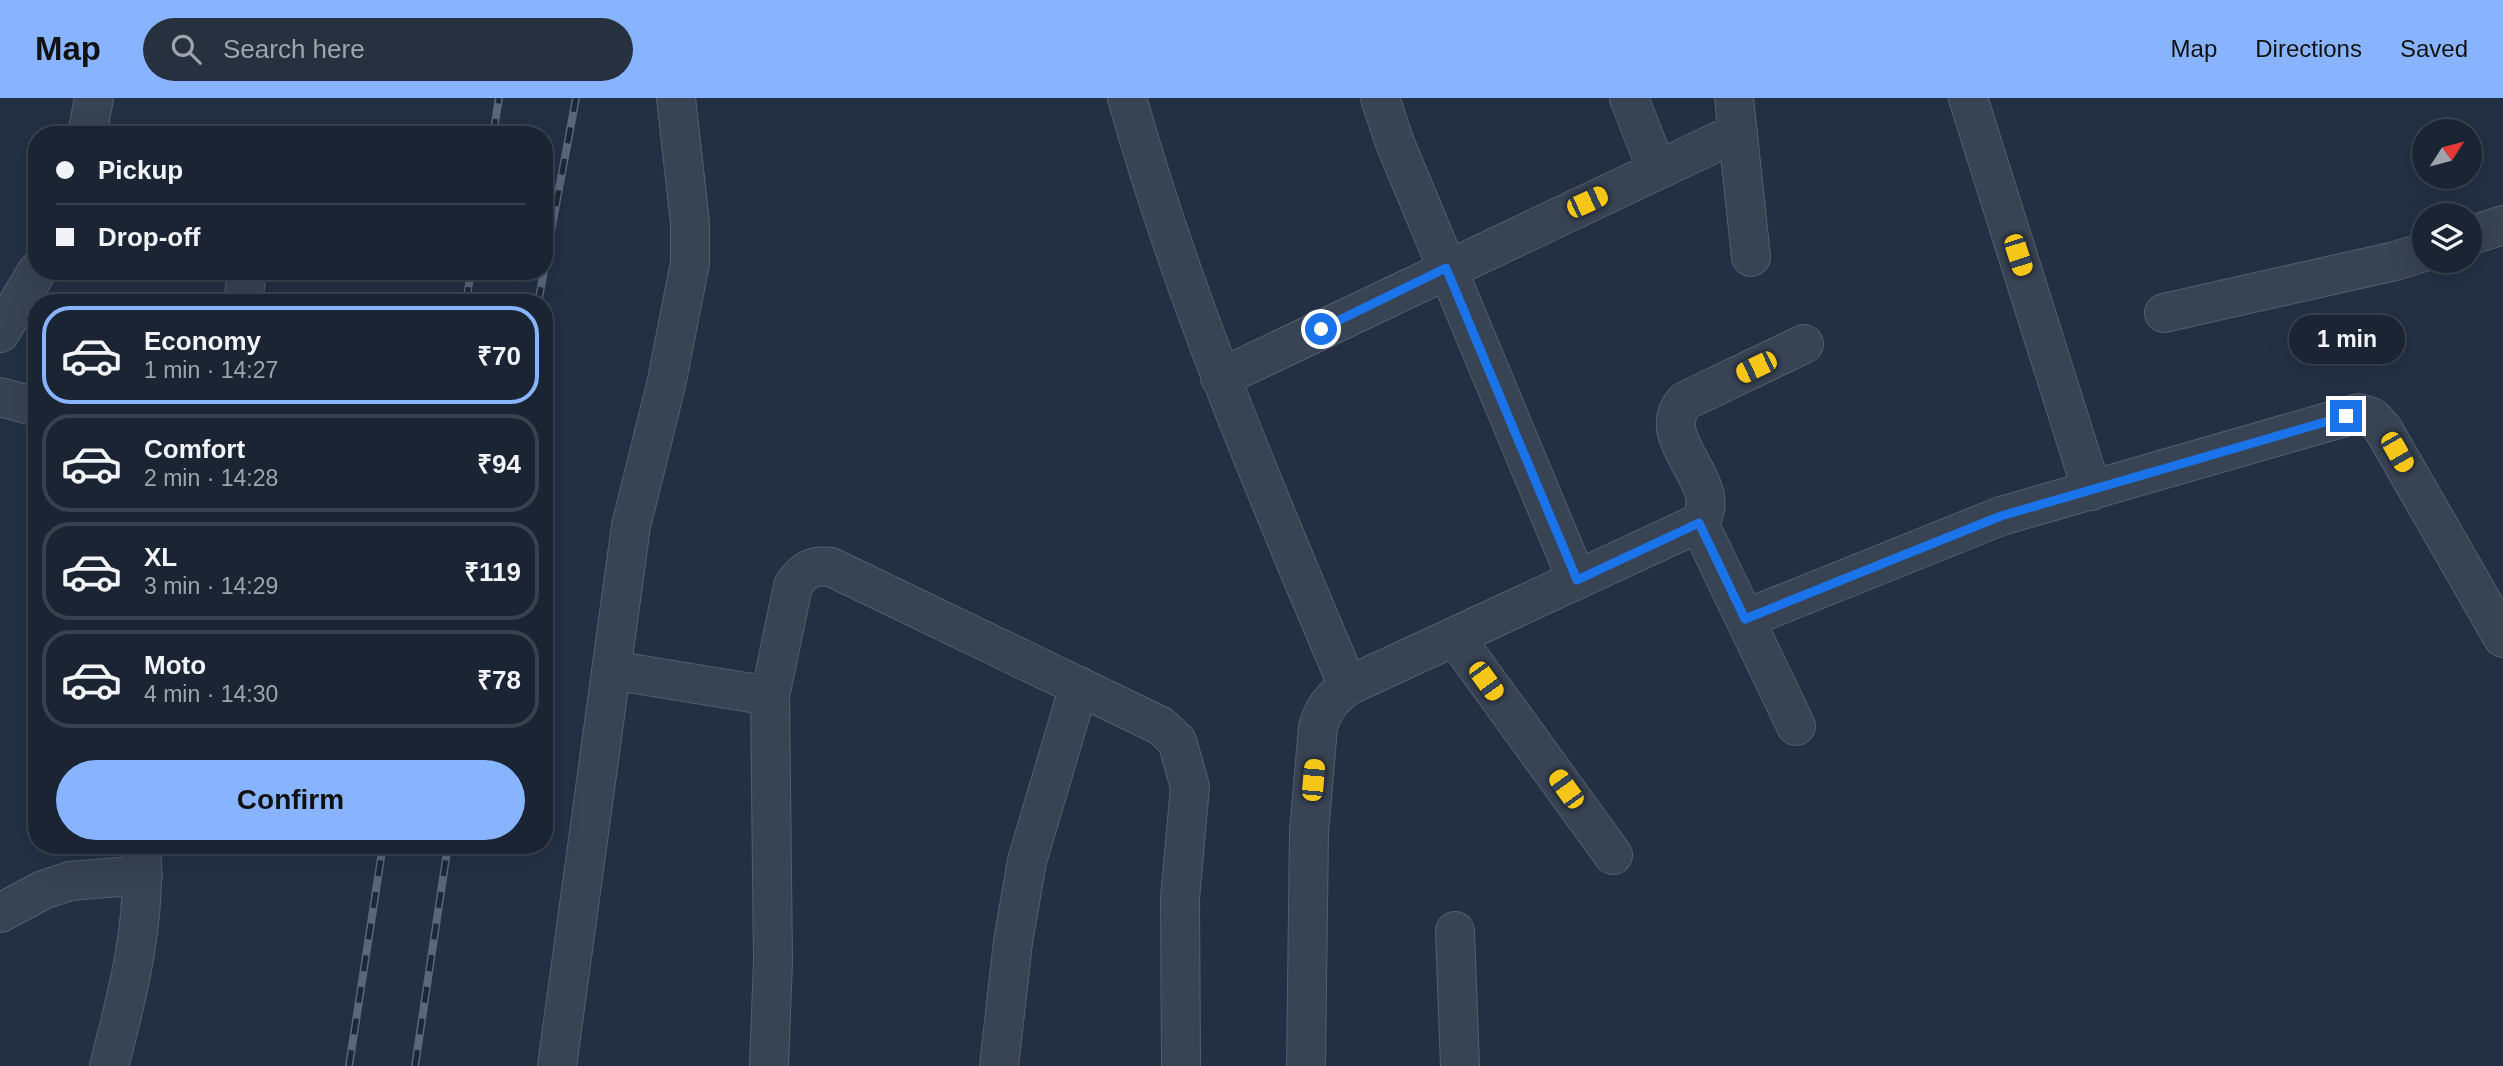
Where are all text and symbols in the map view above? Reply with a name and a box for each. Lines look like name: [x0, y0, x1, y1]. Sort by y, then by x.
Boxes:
search box: [143, 18, 633, 81]
text: Map: [35, 30, 101, 67]
icon: search: [167, 30, 205, 68]
text: Search here: [223, 34, 365, 64]
text: Map: [2171, 35, 2217, 62]
text: Directions: [2255, 35, 2362, 62]
text: Saved: [2400, 35, 2468, 62]
north arrow: [2412, 119, 2482, 189]
map controls: [2412, 119, 2482, 273]
text: Pickup: [98, 155, 183, 185]
car: [1564, 184, 1611, 220]
button: layers: [2412, 203, 2482, 273]
text: Drop-off: [98, 222, 201, 252]
car: [2002, 232, 2035, 278]
route start: [1305, 313, 1337, 345]
callout: 1 min: [2288, 314, 2404, 364]
icon: car: [60, 324, 123, 387]
text: Economy: [144, 326, 261, 356]
text: 1 min: [2317, 326, 2377, 352]
text: ₹70: [477, 341, 521, 371]
car: [1733, 348, 1780, 386]
text: 1 min · 14:27: [144, 357, 278, 383]
route end: [2330, 400, 2362, 432]
car: [2378, 429, 2417, 475]
icon: car: [60, 432, 123, 495]
text: Comfort: [144, 434, 245, 464]
text: ₹94: [477, 449, 521, 479]
text: 2 min · 14:28: [144, 465, 278, 491]
icon: car: [60, 540, 123, 603]
text: XL: [144, 542, 177, 572]
text: ₹119: [464, 557, 521, 587]
text: 3 min · 14:29: [144, 573, 278, 599]
icon: car: [60, 648, 123, 711]
text: Moto: [144, 650, 206, 680]
car: [1466, 658, 1507, 704]
text: ₹78: [477, 665, 521, 695]
text: 4 min · 14:30: [144, 681, 278, 707]
car: [1301, 758, 1326, 802]
button: Confirm: [56, 760, 525, 840]
car: [1546, 766, 1587, 812]

